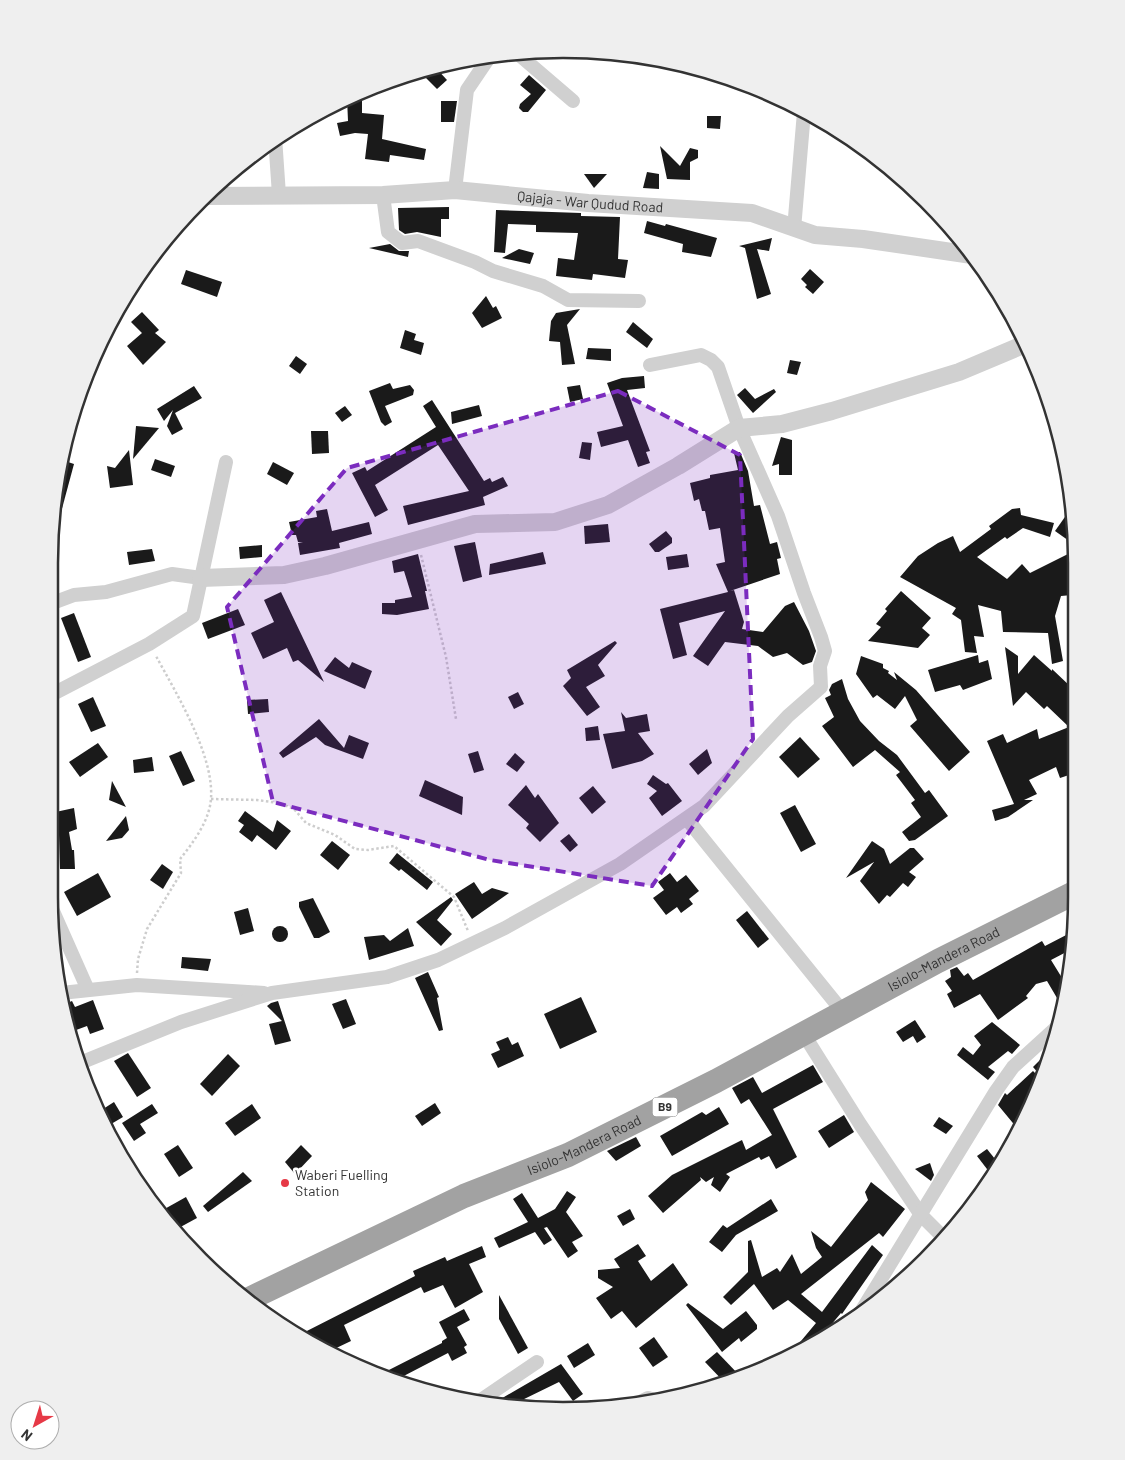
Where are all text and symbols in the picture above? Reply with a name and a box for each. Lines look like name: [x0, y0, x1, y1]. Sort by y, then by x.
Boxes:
street label: Qajaja - War Qudud Road: [517, 187, 664, 216]
street label: Isiolo-Mandera Road: [885, 923, 1002, 995]
road number: B9: [652, 1098, 678, 1116]
street label: Isiolo-Mandera Road: [525, 1111, 644, 1178]
place label: Waberi Fuelling Station: [295, 1166, 388, 1199]
marker: Waberi Fuelling Station: [279, 1177, 291, 1189]
north arrow: [10, 1400, 60, 1450]
text: N: [18, 1426, 35, 1445]

